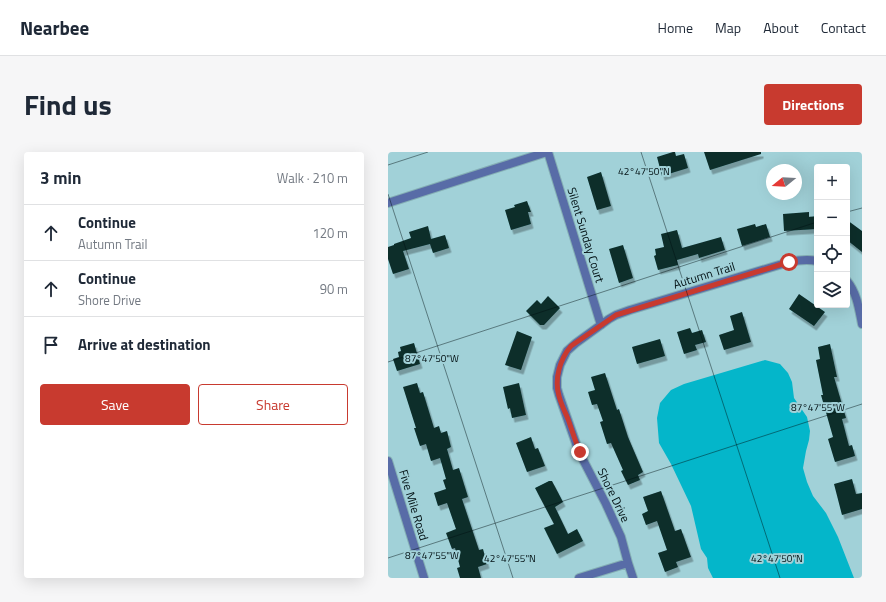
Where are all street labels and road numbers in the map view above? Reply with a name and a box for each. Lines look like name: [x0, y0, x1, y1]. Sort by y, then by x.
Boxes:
street label: Silent Sunday Court: [562, 185, 610, 286]
street label: Autumn Trail: [671, 257, 737, 293]
street label: Shore Drive: [593, 465, 635, 525]
street label: Five Mile Road: [394, 467, 434, 543]

